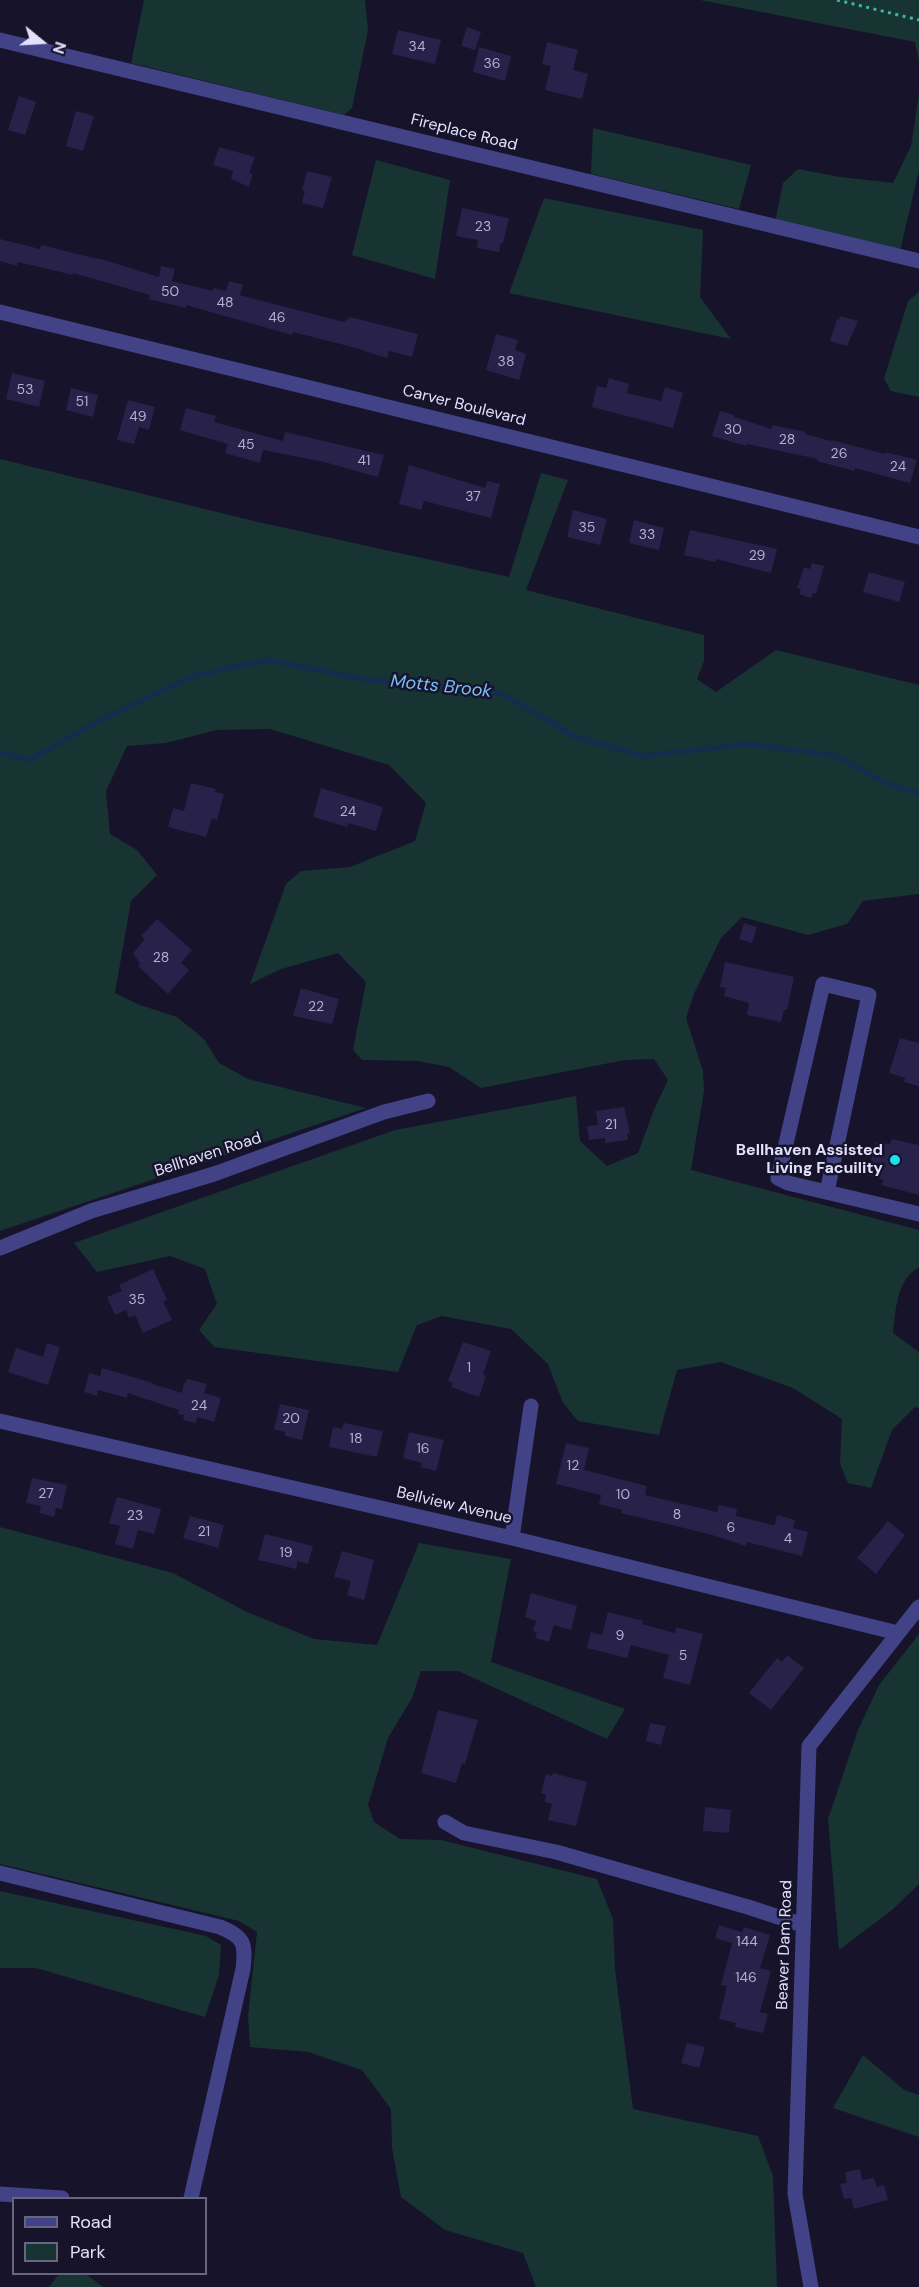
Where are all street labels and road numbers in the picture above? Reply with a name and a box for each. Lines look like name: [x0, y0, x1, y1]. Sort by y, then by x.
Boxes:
street label: Fireplace Road: [409, 110, 519, 156]
street label: Carver Boulevard: [400, 381, 528, 431]
street label: Bellhaven Road: [152, 1129, 264, 1181]
street label: Bellview Avenue: [394, 1483, 514, 1529]
street label: Beaver Dam Road: [773, 1880, 797, 2010]

